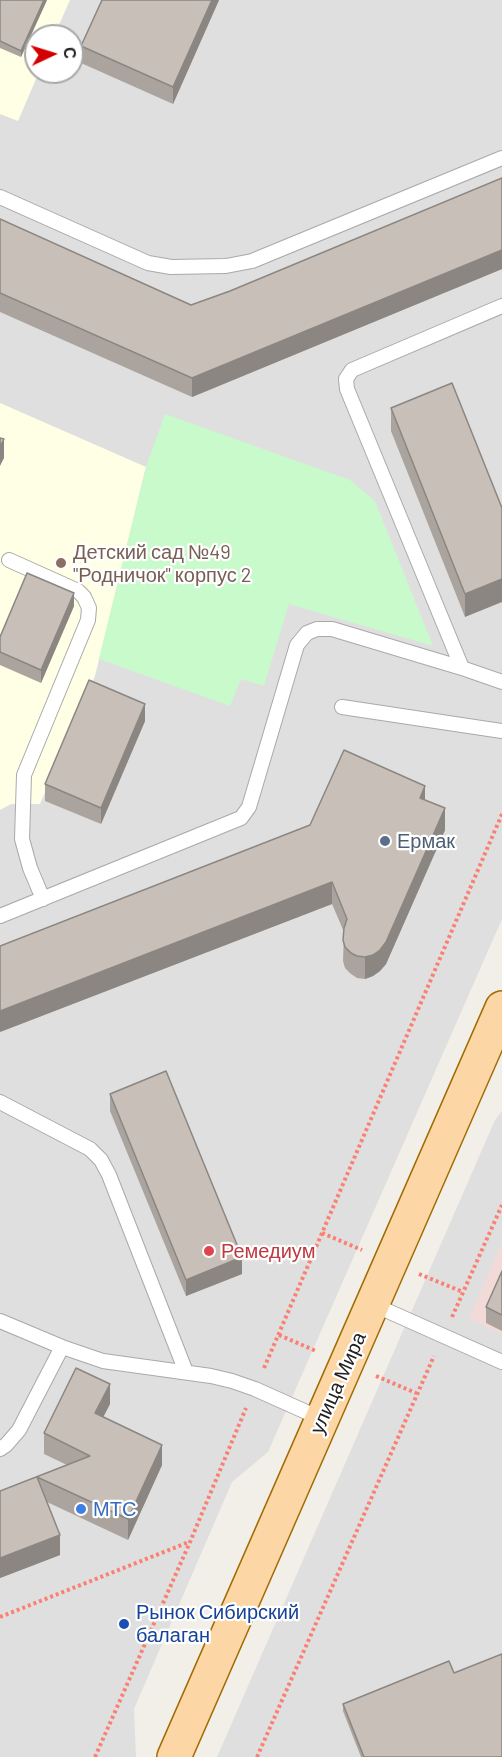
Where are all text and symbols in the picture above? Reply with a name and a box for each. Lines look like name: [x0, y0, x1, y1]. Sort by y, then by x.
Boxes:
north arrow: [24, 24, 84, 84]
text: С: [61, 46, 80, 59]
place label: Детский сад №49 "Родничок" корпус 2: [73, 540, 251, 587]
marker: Детский сад №49 "Родничок" корпус 2: [54, 556, 68, 570]
place label: Ермак: [397, 829, 455, 853]
marker: Ермак: [378, 834, 392, 848]
place label: Ремедиум: [221, 1239, 315, 1263]
marker: Ремедиум: [202, 1244, 216, 1258]
street label: улица Мира: [305, 1328, 371, 1438]
place label: МТС: [93, 1497, 136, 1521]
marker: МТС: [74, 1502, 88, 1516]
place label: Рынок Сибирский балаган: [136, 1600, 299, 1647]
marker: Рынок Сибирский балаган: [117, 1617, 131, 1631]

